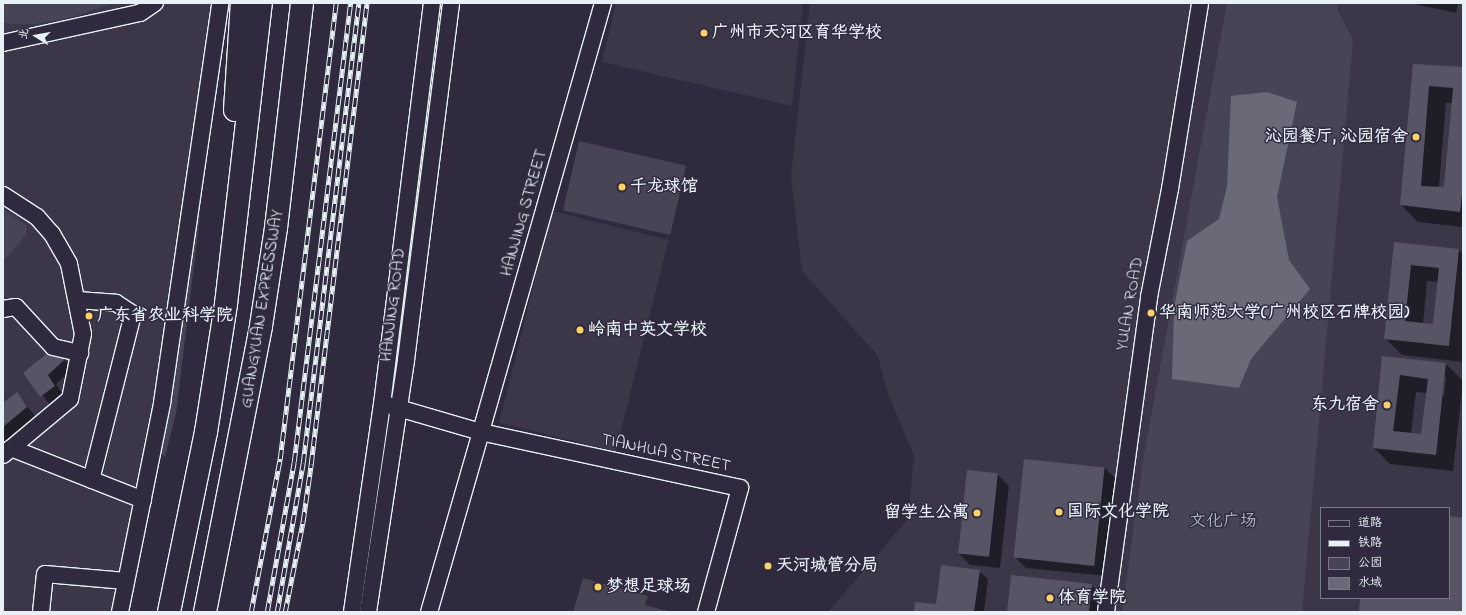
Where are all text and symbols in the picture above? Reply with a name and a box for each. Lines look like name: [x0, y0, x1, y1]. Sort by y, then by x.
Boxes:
north arrow: [16, 16, 56, 56]
place label: 广州市天河区育华学校: [712, 23, 882, 43]
text: 北: [15, 27, 33, 41]
marker: 广州市天河区育华学校: [699, 28, 709, 38]
place label: 沁园餐厅, 沁园宿舍: [1265, 127, 1408, 147]
marker: 沁园餐厅, 沁园宿舍: [1411, 132, 1421, 142]
street label: HANJING STREET: [496, 147, 552, 279]
place label: 千龙球馆: [630, 177, 698, 197]
marker: 千龙球馆: [617, 182, 627, 192]
street label: GUANGYUAN EXPRESSWAY: [236, 208, 288, 410]
street label: HANJING ROAD: [376, 247, 410, 363]
street label: YULAN ROAD: [1112, 256, 1148, 352]
place label: 华南师范大学(广州校区石牌校园): [1159, 303, 1409, 323]
place label: 广东省农业科学院: [97, 306, 233, 326]
marker: 华南师范大学(广州校区石牌校园): [1146, 308, 1156, 318]
marker: 广东省农业科学院: [84, 311, 94, 321]
place label: 岭南中英文学校: [588, 320, 707, 340]
marker: 岭南中英文学校: [575, 325, 585, 335]
place label: 东九宿舍: [1311, 395, 1379, 415]
marker: 东九宿舍: [1382, 400, 1392, 410]
street label: TIANHUA STREET: [600, 429, 732, 477]
place label: 国际文化学院: [1067, 502, 1169, 522]
place label: 留学生公寓: [884, 503, 969, 523]
marker: 国际文化学院: [1054, 507, 1064, 517]
legend: [1320, 507, 1450, 599]
marker: 留学生公寓: [972, 508, 982, 518]
park label: 文化广场: [1189, 512, 1257, 532]
text: 道路: [1358, 514, 1382, 532]
text: 铁路: [1358, 534, 1382, 552]
text: 公园: [1358, 554, 1382, 572]
place label: 天河城管分局: [776, 556, 878, 576]
marker: 天河城管分局: [763, 561, 773, 571]
text: 水域: [1358, 574, 1382, 592]
place label: 梦想足球场: [606, 577, 691, 597]
marker: 梦想足球场: [593, 582, 603, 592]
place label: 体育学院: [1058, 588, 1126, 608]
marker: 体育学院: [1045, 593, 1055, 603]

